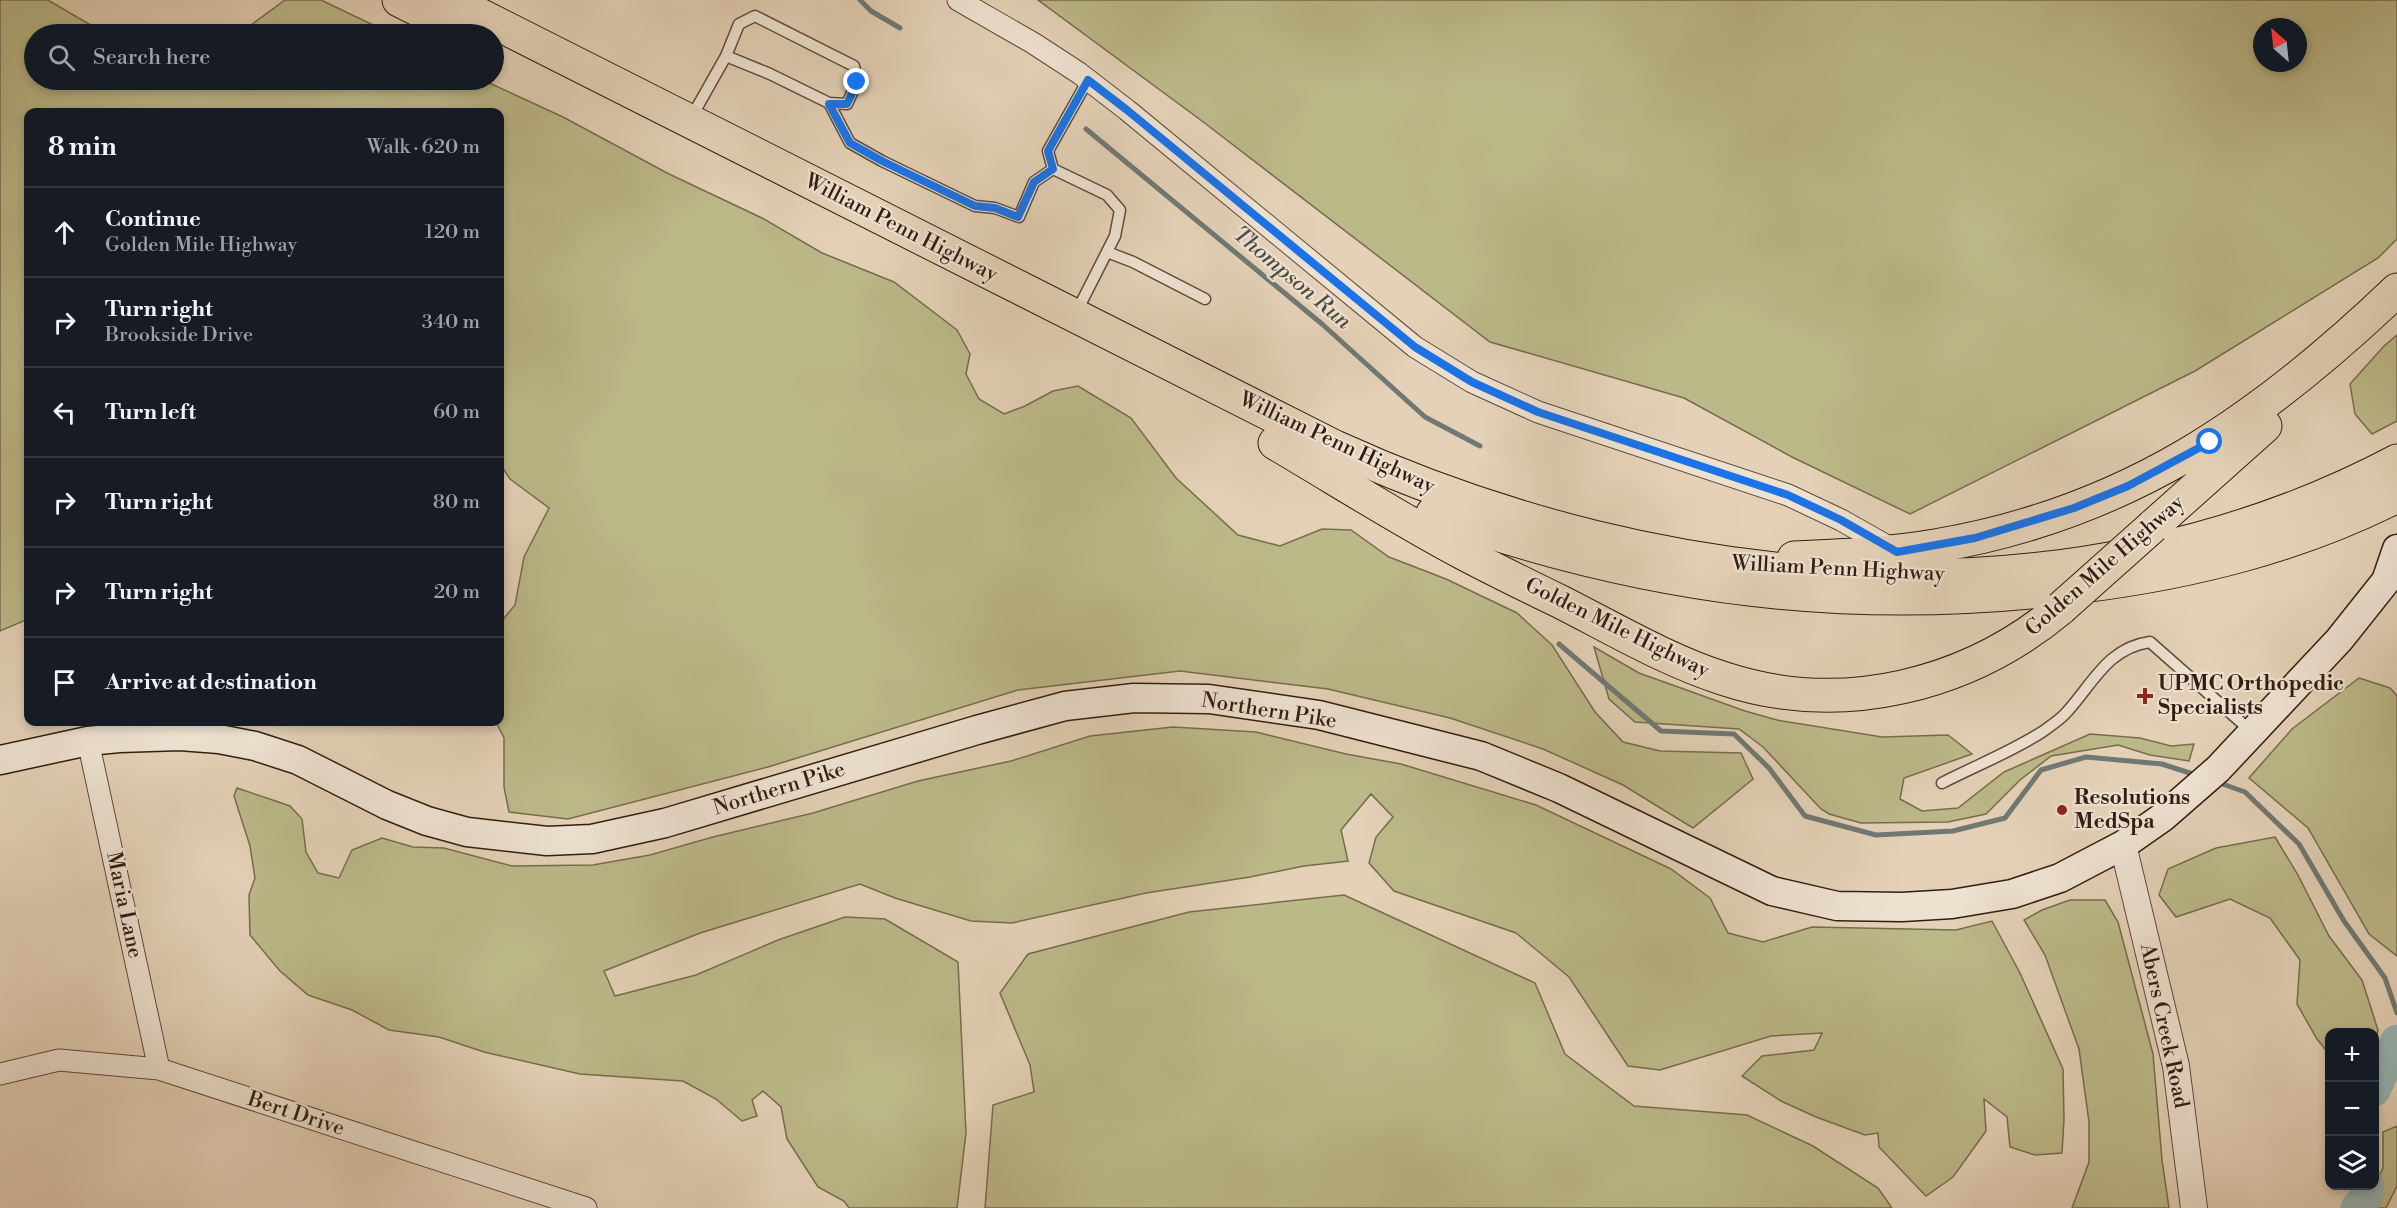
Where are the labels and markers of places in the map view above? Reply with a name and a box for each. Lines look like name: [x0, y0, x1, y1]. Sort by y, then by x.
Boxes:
place label: UPMC Orthopedic Specialists: [2158, 671, 2344, 721]
marker: UPMC Orthopedic Specialists: [2136, 687, 2154, 705]
place label: Resolutions MedSpa: [2074, 785, 2190, 835]
marker: Resolutions MedSpa: [2055, 803, 2069, 817]

